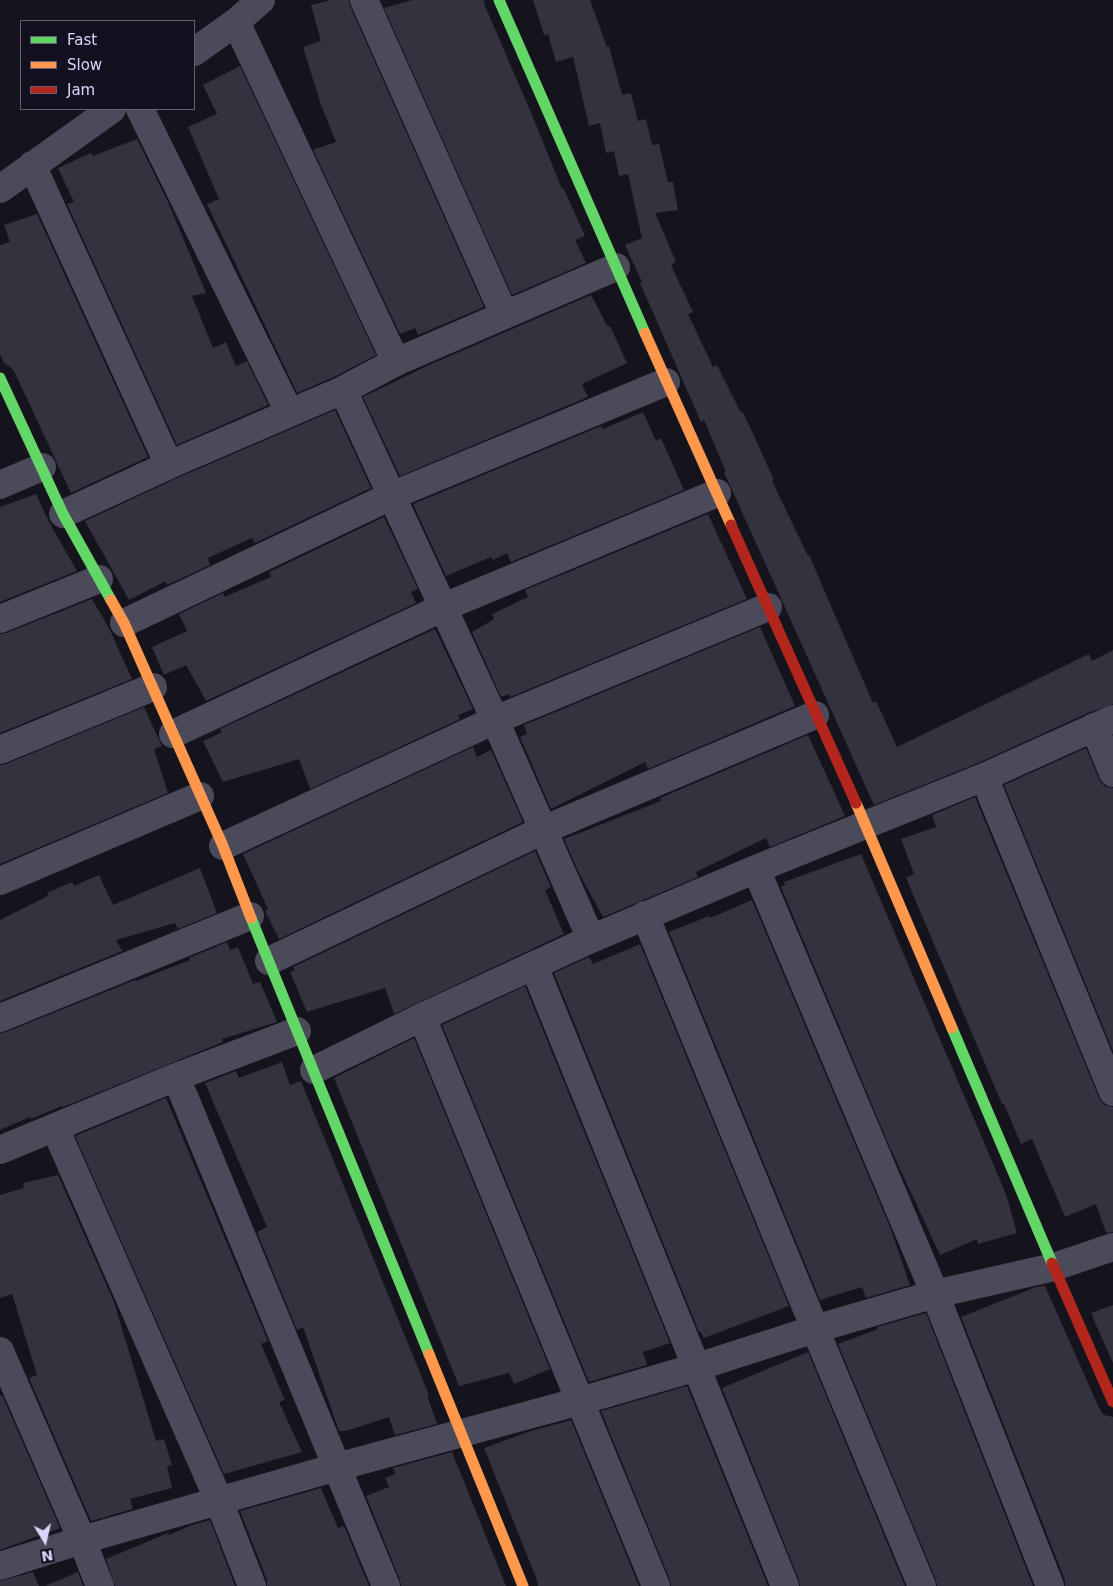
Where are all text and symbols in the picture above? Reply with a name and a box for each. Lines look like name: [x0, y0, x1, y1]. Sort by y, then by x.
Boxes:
legend: [20, 20, 195, 110]
text: Fast: [67, 31, 97, 49]
text: Slow: [67, 56, 102, 74]
text: Jam: [67, 81, 95, 99]
north arrow: [20, 1516, 70, 1566]
text: N: [40, 1547, 54, 1565]

